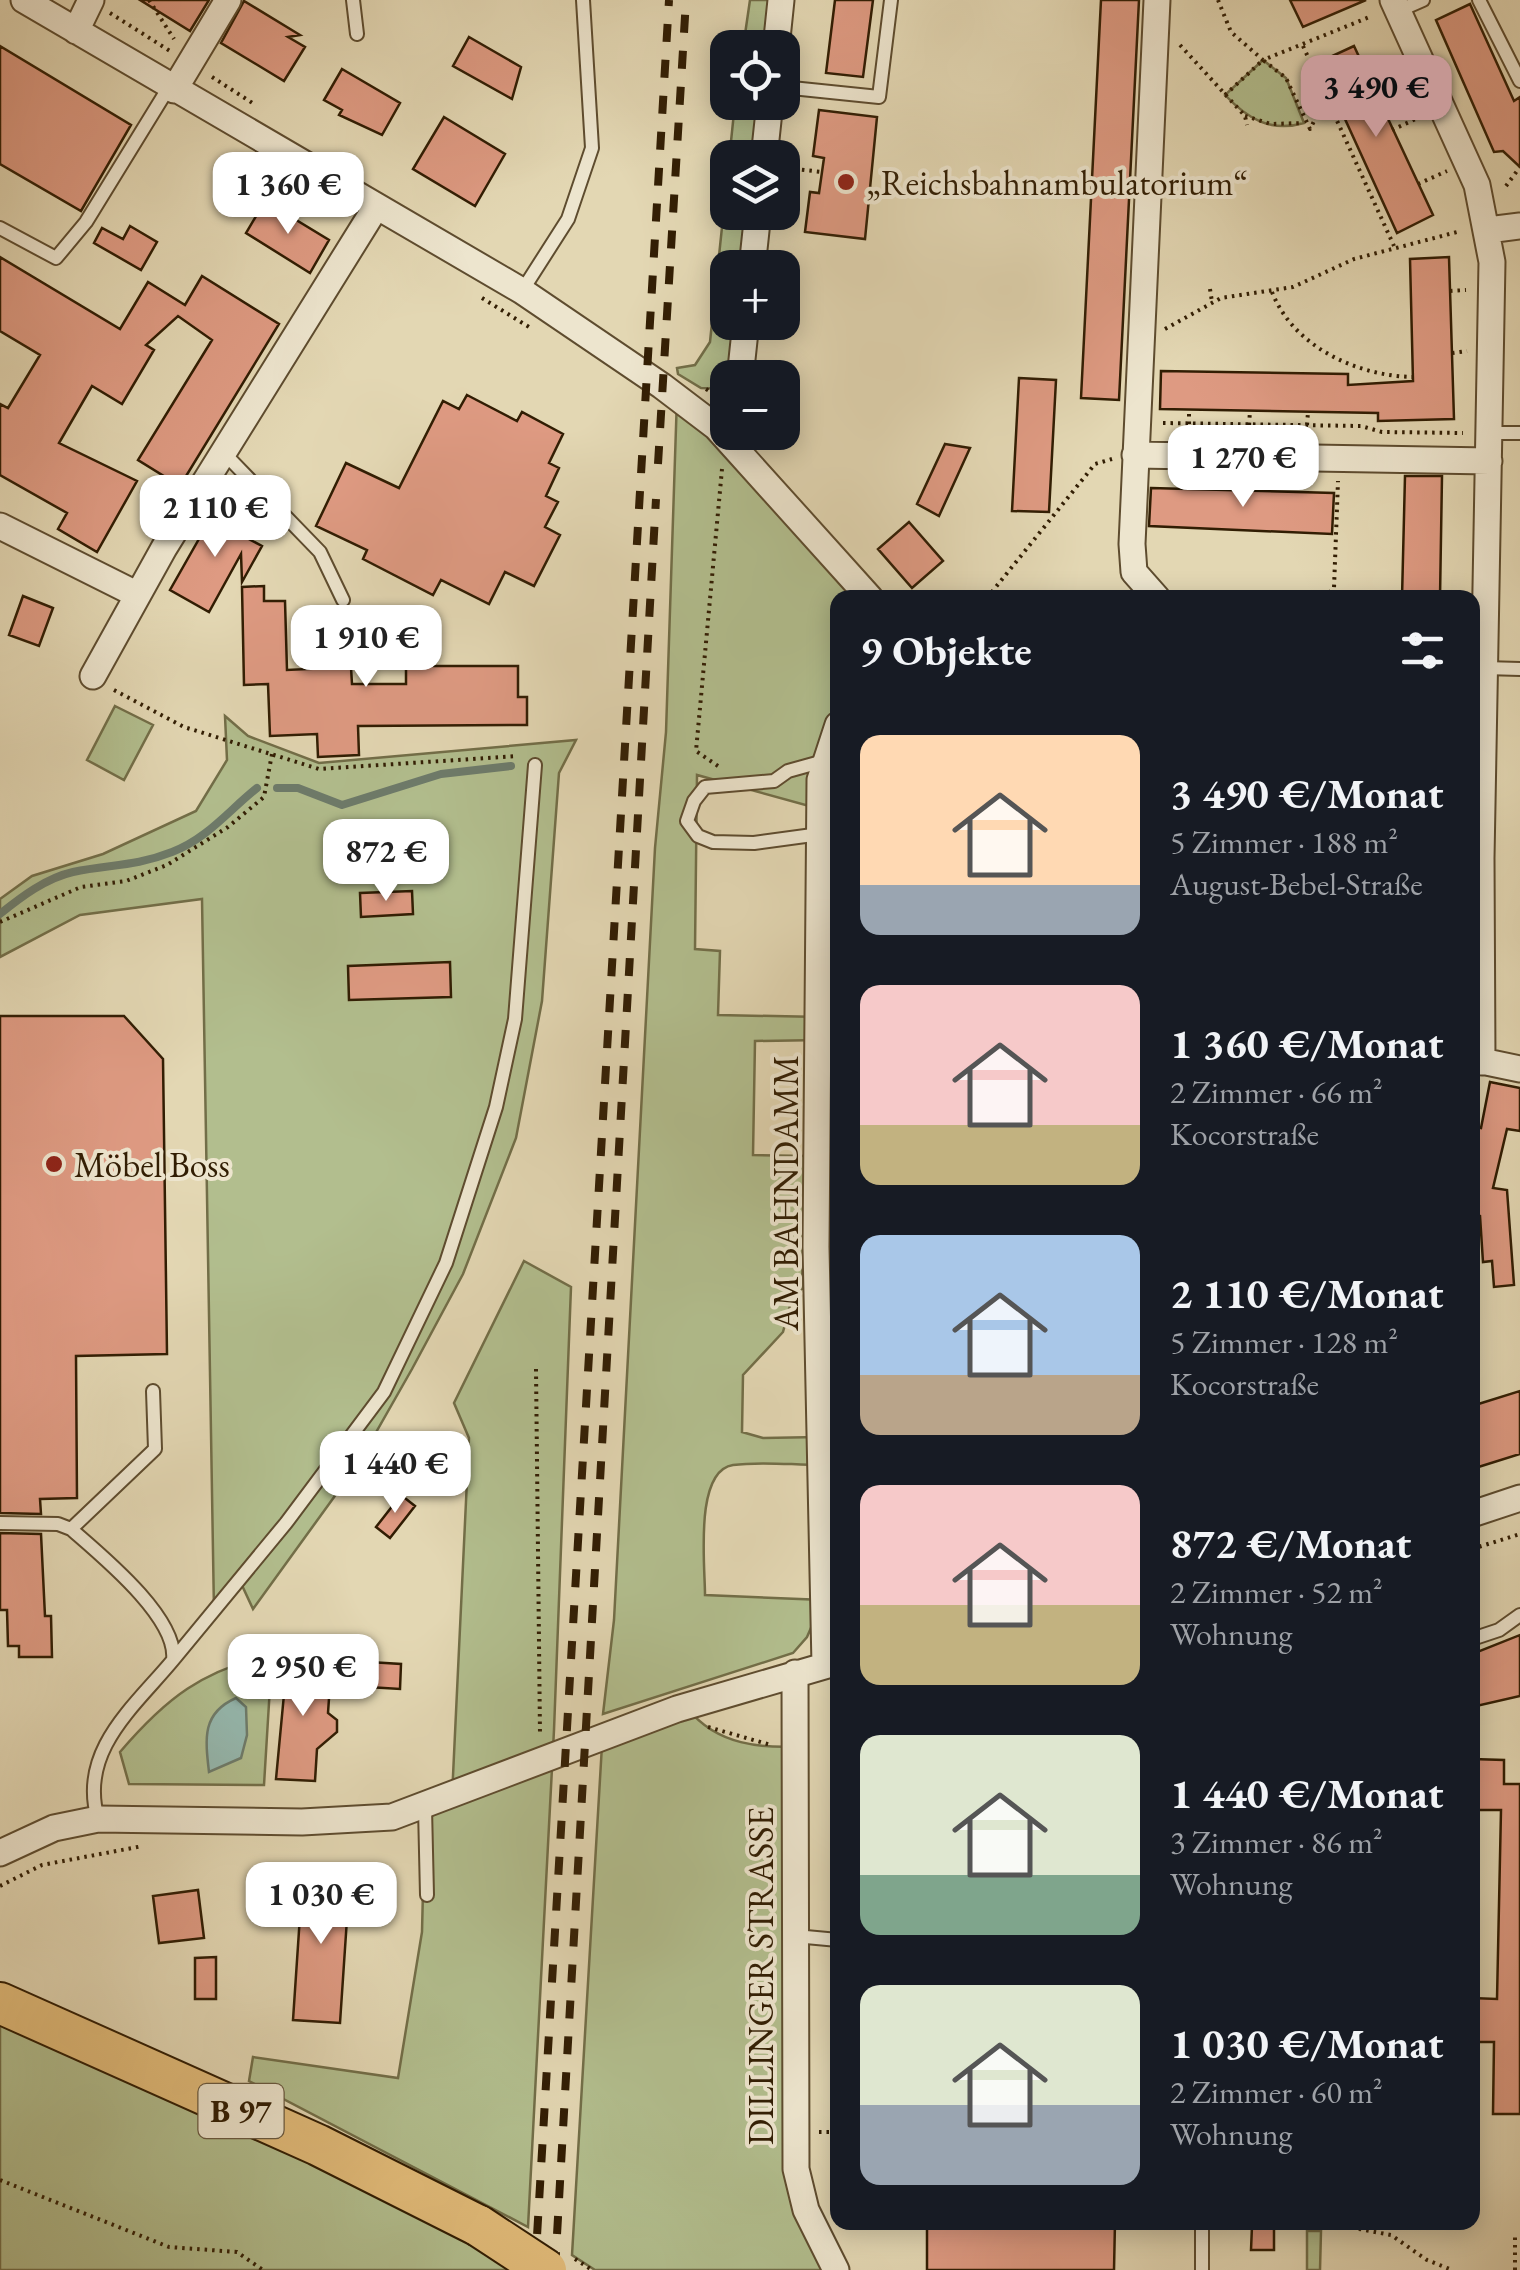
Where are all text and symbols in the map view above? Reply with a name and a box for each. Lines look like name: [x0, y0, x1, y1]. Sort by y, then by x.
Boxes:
map controls: [710, 30, 800, 450]
button: locate: [710, 30, 800, 120]
pin: 3 490 €: [1284, 55, 1468, 140]
text: 3 490 €: [1323, 66, 1429, 108]
button: layers: [710, 140, 800, 230]
pin: 1 360 €: [196, 152, 380, 237]
place label: „Reichsbahnambulatorium“: [866, 160, 1248, 205]
text: 1 360 €: [235, 163, 341, 205]
marker: „Reichsbahnambulatorium“: [835, 171, 857, 193]
button: +: [710, 250, 800, 340]
button: −: [710, 360, 800, 450]
pin: 1 270 €: [1151, 425, 1335, 510]
text: 1 270 €: [1190, 436, 1296, 478]
pin: 2 110 €: [123, 475, 307, 560]
text: 2 110 €: [162, 486, 268, 528]
pin: 1 910 €: [274, 605, 458, 690]
text: 1 910 €: [313, 616, 419, 658]
text: 9 Objekte: [860, 623, 1032, 678]
icon: filters: [1395, 623, 1450, 678]
text: 3 490 €/Monat: [1170, 766, 1444, 821]
icon: home: [940, 775, 1060, 895]
pin: 872 €: [316, 819, 456, 904]
text: 5 Zimmer · 188 m²: [1170, 821, 1398, 863]
text: 872 €: [345, 830, 427, 872]
text: August-Bebel-Straße: [1170, 863, 1423, 905]
text: 1 360 €/Monat: [1170, 1016, 1444, 1071]
icon: home: [940, 1025, 1060, 1145]
street label: AM BAHNDAMM: [763, 1055, 808, 1332]
text: 2 Zimmer · 66 m²: [1170, 1071, 1383, 1113]
text: Kocorstraße: [1170, 1113, 1319, 1155]
place label: Möbel Boss: [74, 1142, 230, 1187]
marker: Möbel Boss: [43, 1153, 65, 1175]
text: 2 110 €/Monat: [1170, 1266, 1444, 1321]
icon: home: [940, 1275, 1060, 1395]
text: 5 Zimmer · 128 m²: [1170, 1321, 1398, 1363]
text: Kocorstraße: [1170, 1363, 1319, 1405]
pin: 1 440 €: [303, 1431, 487, 1516]
text: 1 440 €: [342, 1442, 448, 1484]
text: 872 €/Monat: [1170, 1516, 1411, 1571]
icon: home: [940, 1525, 1060, 1645]
text: 2 Zimmer · 52 m²: [1170, 1571, 1383, 1613]
text: Wohnung: [1170, 1613, 1293, 1655]
pin: 2 950 €: [211, 1634, 395, 1719]
text: 2 950 €: [250, 1645, 356, 1687]
text: 1 440 €/Monat: [1170, 1766, 1444, 1821]
icon: home: [940, 1775, 1060, 1895]
street label: DILLINGER STRASSE: [738, 1807, 783, 2145]
text: 3 Zimmer · 86 m²: [1170, 1821, 1383, 1863]
pin: 1 030 €: [229, 1862, 413, 1947]
text: Wohnung: [1170, 1863, 1293, 1905]
text: 1 030 €: [268, 1873, 374, 1915]
text: 1 030 €/Monat: [1170, 2016, 1444, 2071]
icon: home: [940, 2025, 1060, 2145]
text: 2 Zimmer · 60 m²: [1170, 2071, 1383, 2113]
road number: B 97: [198, 2084, 284, 2138]
text: Wohnung: [1170, 2113, 1293, 2155]

